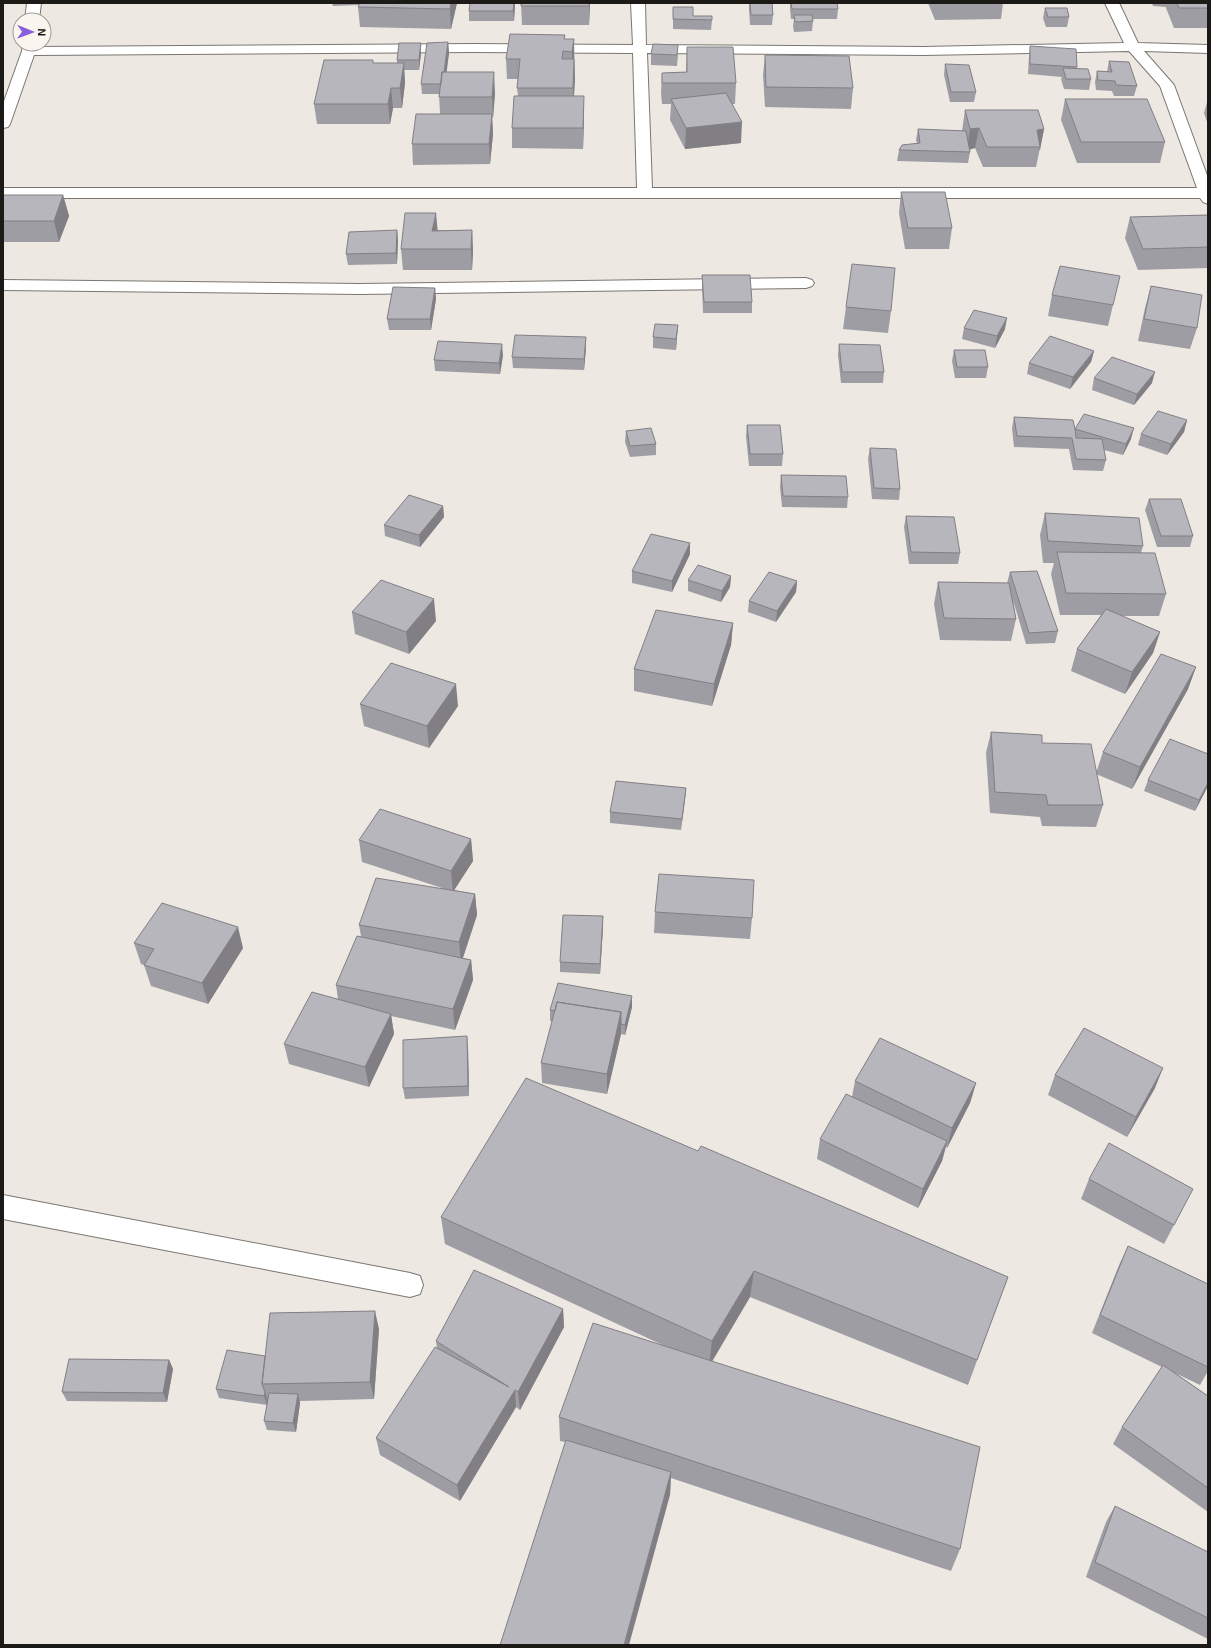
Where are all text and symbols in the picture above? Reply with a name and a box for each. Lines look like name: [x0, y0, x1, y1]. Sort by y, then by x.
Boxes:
north arrow: [12, 12, 52, 52]
text: N: [36, 28, 49, 36]

